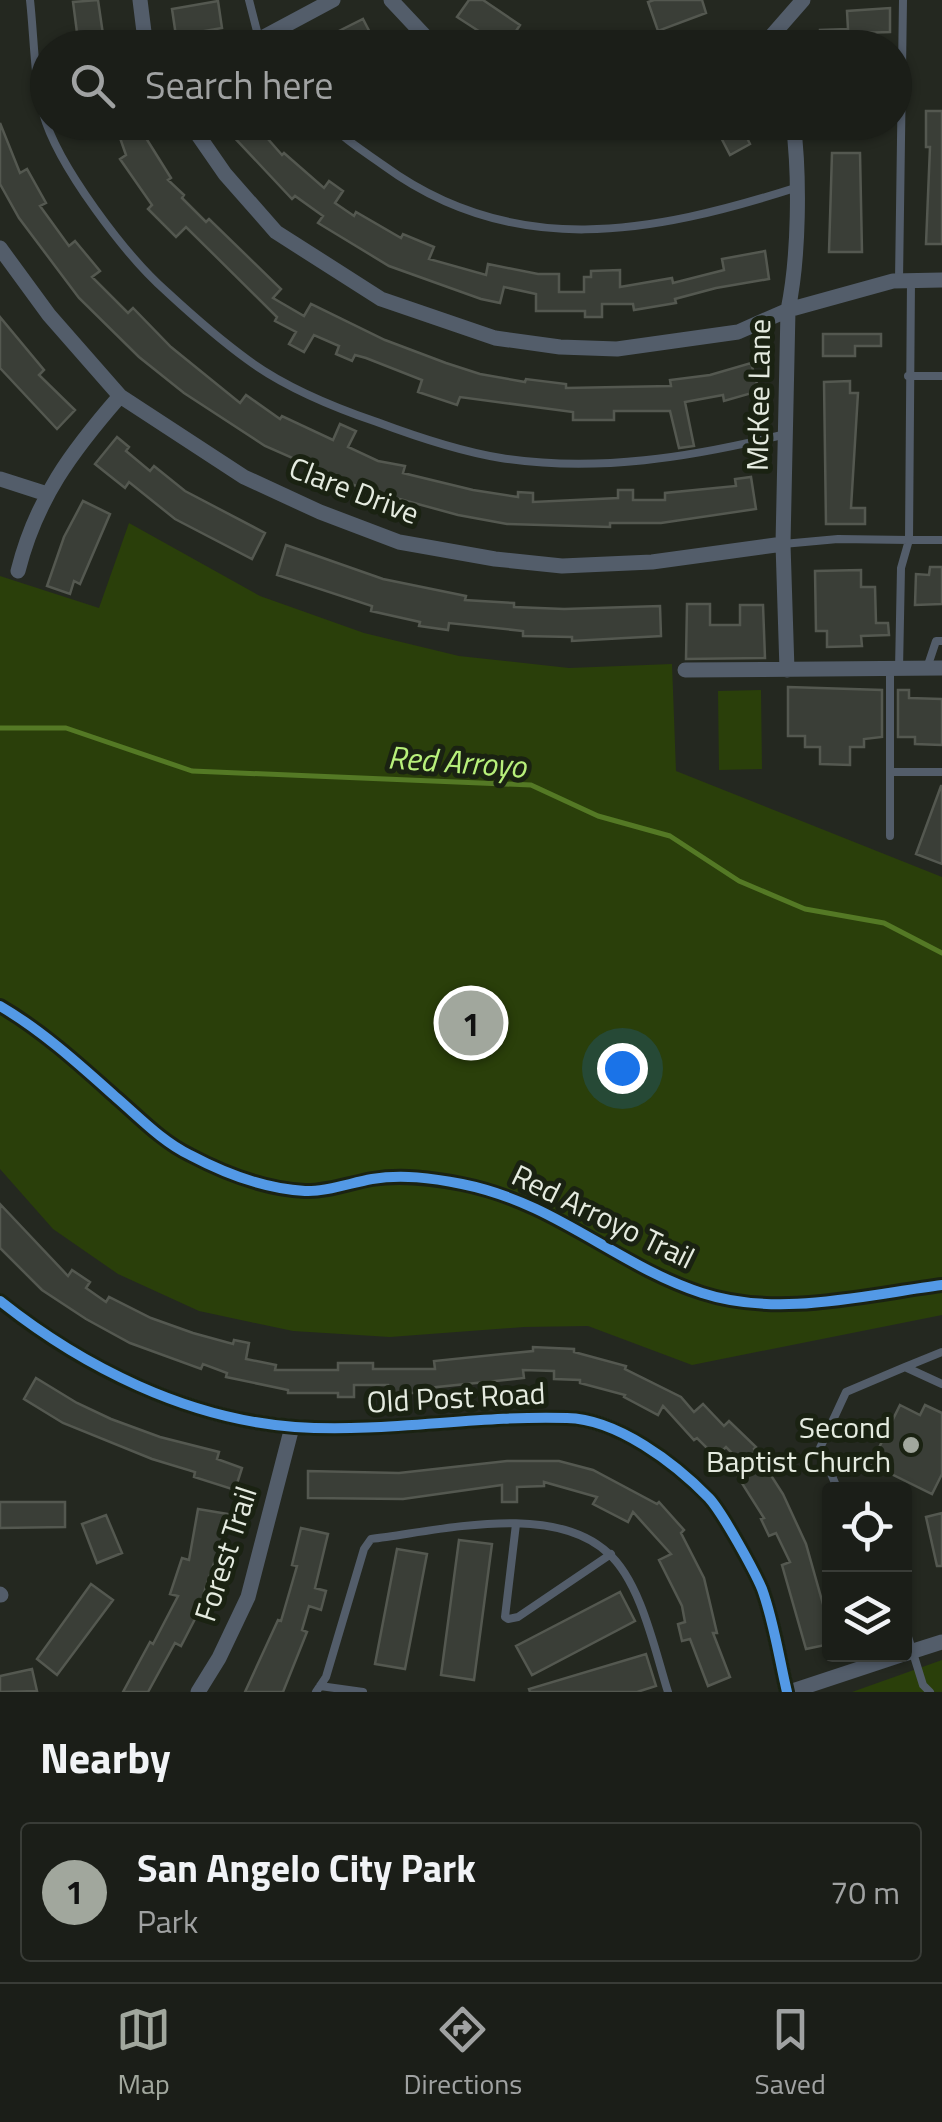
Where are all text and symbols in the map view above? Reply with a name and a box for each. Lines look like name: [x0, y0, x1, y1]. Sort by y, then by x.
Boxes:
search box: [30, 30, 912, 140]
text: Search here: [145, 56, 333, 114]
icon: search: [65, 58, 120, 113]
street label: McKee Lane: [734, 318, 782, 472]
street label: Clare Drive: [283, 444, 426, 536]
water label: Red Arroyo: [386, 732, 529, 790]
pin: 1: [438, 986, 504, 1060]
your location: [597, 1043, 648, 1094]
street label: Red Arroyo Trail: [504, 1152, 703, 1280]
street label: Old Post Road: [365, 1369, 546, 1425]
place label: Second Baptist Church: [706, 1404, 891, 1484]
marker: Second Baptist Church: [900, 1434, 922, 1456]
street label: Forest Trail: [182, 1480, 268, 1627]
map controls: [822, 1482, 912, 1662]
button: locate: [822, 1482, 912, 1572]
button: layers: [822, 1572, 912, 1662]
text: Nearby: [40, 1725, 171, 1789]
text: San Angelo City Park: [137, 1839, 476, 1897]
text: 1: [66, 1868, 83, 1916]
text: 70 m: [830, 1868, 900, 1916]
text: Park: [137, 1897, 198, 1945]
tab: Map: [116, 2002, 171, 2105]
tab: Directions: [403, 2002, 522, 2105]
tab: Saved: [755, 2002, 826, 2105]

